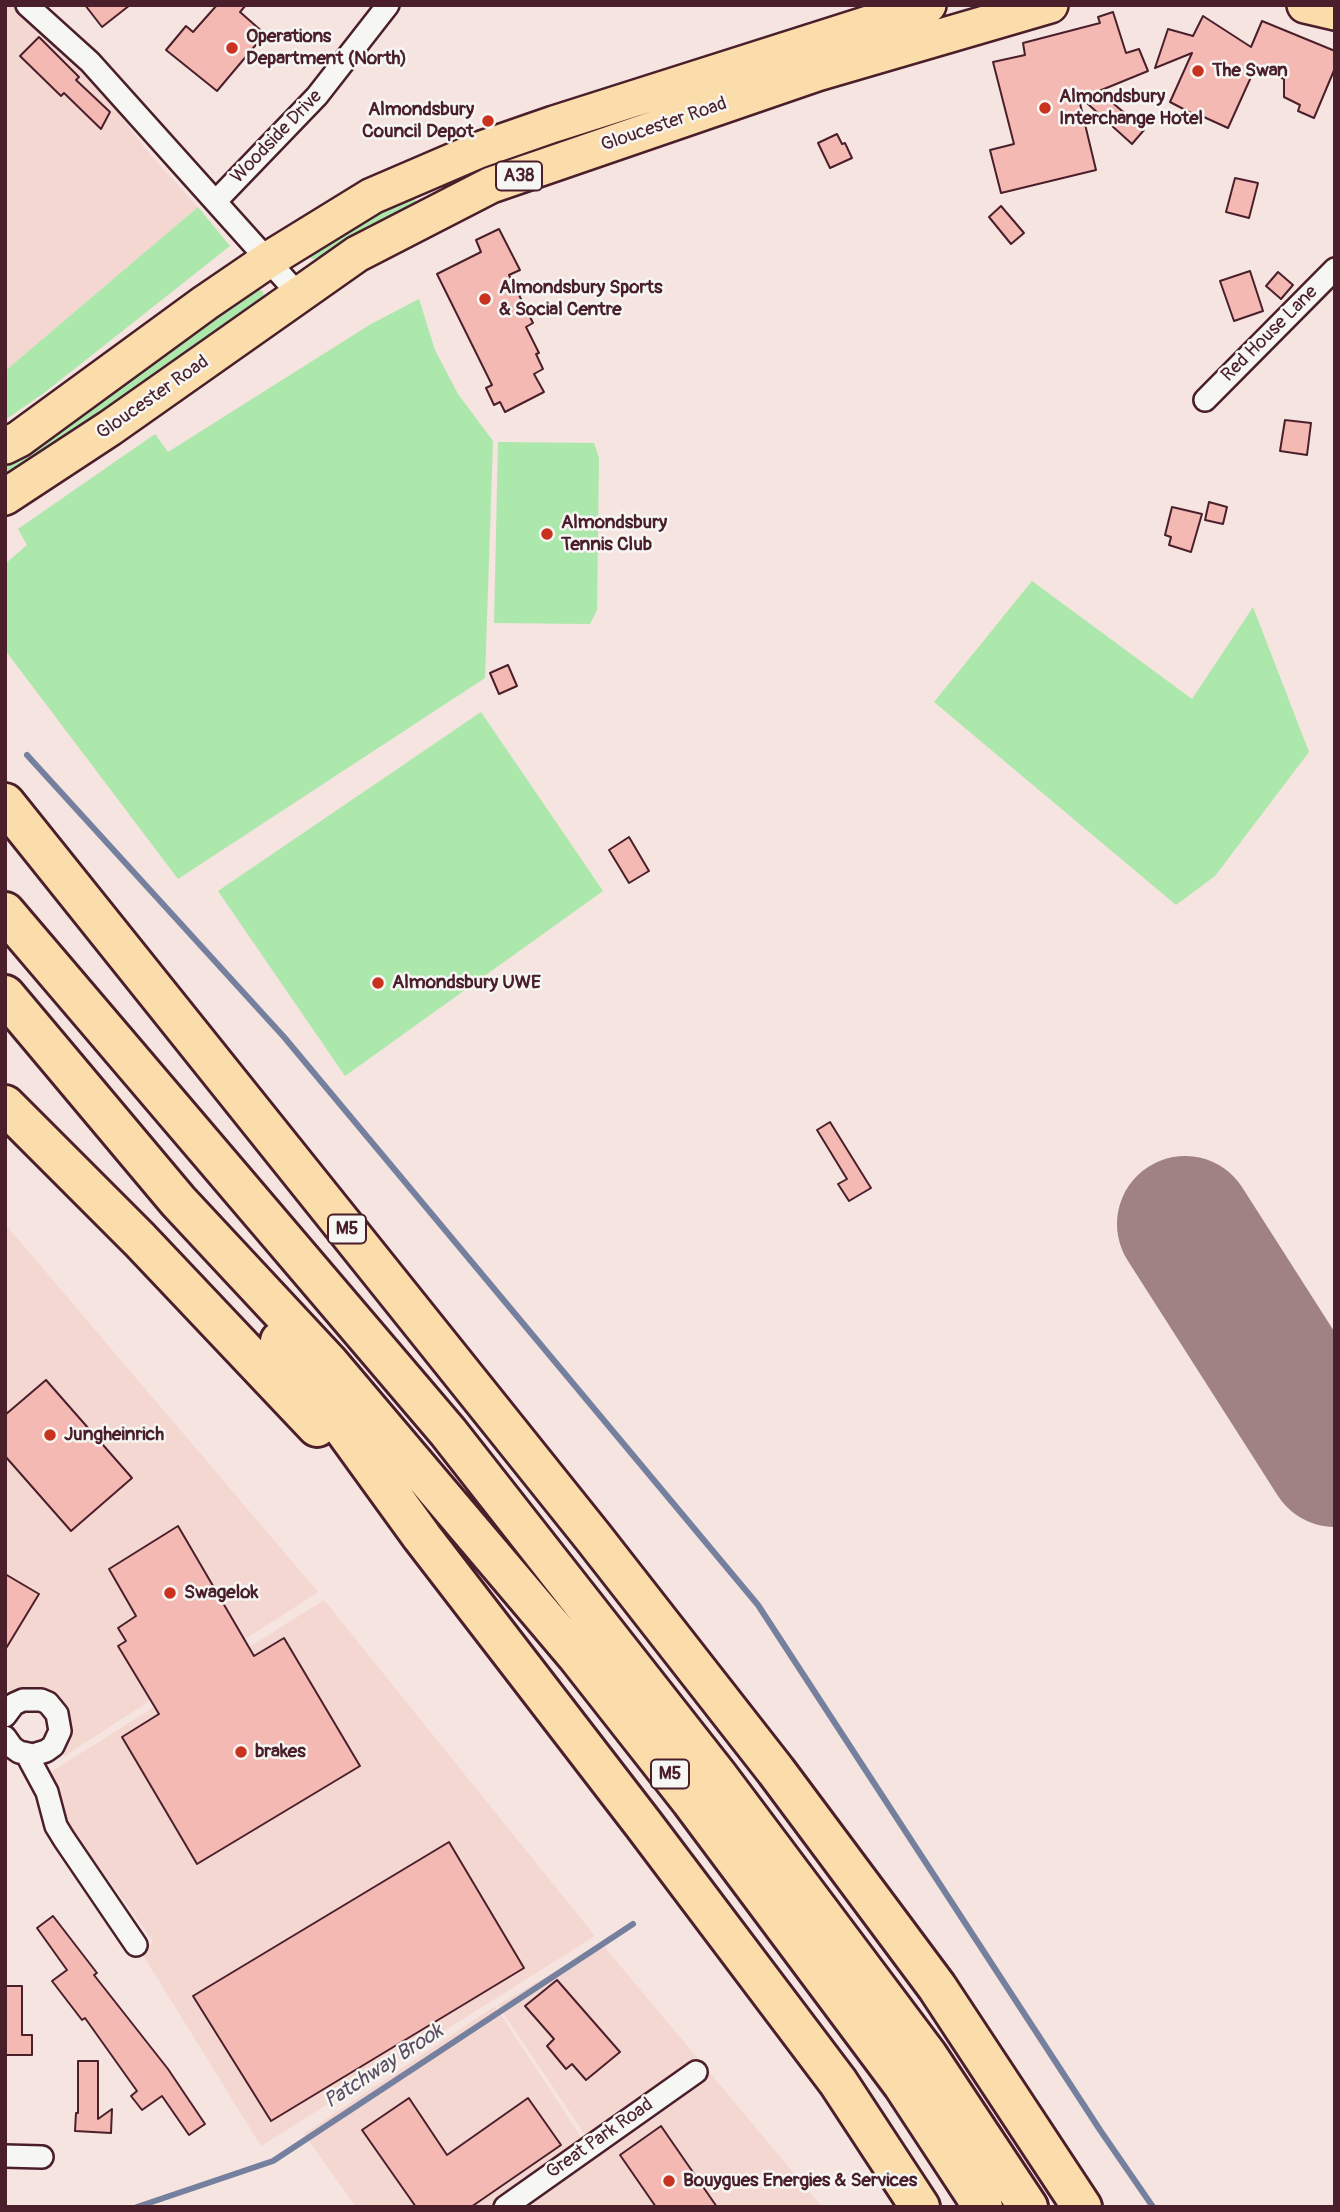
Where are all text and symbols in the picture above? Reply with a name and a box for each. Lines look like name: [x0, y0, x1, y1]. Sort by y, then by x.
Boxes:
place label: Operations Department (North): [246, 26, 407, 70]
marker: Operations Department (North): [224, 40, 240, 56]
place label: The Swan: [1212, 60, 1288, 82]
marker: The Swan: [1190, 63, 1206, 79]
street label: Woodside Drive: [227, 85, 327, 189]
place label: Almondsbury Interchange Hotel: [1059, 86, 1203, 130]
street label: Gloucester Road: [598, 93, 730, 157]
place label: Almondsbury Council Depot: [362, 99, 474, 143]
marker: Almondsbury Interchange Hotel: [1037, 100, 1053, 116]
marker: Almondsbury Council Depot: [480, 113, 496, 129]
road number: A38: [496, 162, 542, 190]
place label: Almondsbury Sports & Social Centre: [499, 277, 662, 321]
street label: Red House Lane: [1217, 281, 1323, 387]
marker: Almondsbury Sports & Social Centre: [477, 291, 493, 307]
street label: Gloucester Road: [93, 351, 213, 445]
place label: Almondsbury Tennis Club: [561, 512, 667, 556]
marker: Almondsbury Tennis Club: [539, 526, 555, 542]
place label: Almondsbury UWE: [392, 972, 541, 994]
marker: Almondsbury UWE: [370, 975, 386, 991]
road number: M5: [328, 1214, 366, 1244]
place label: Jungheinrich: [64, 1424, 164, 1446]
marker: Jungheinrich: [42, 1427, 58, 1443]
place label: Swagelok: [184, 1582, 258, 1604]
marker: Swagelok: [162, 1585, 178, 1601]
place label: brakes: [255, 1741, 306, 1763]
marker: brakes: [233, 1744, 249, 1760]
road number: M5: [651, 1759, 689, 1788]
water label: Patchway Brook: [320, 2019, 448, 2115]
street label: Great Park Road: [542, 2094, 658, 2184]
place label: Bouygues Energies & Services: [683, 2170, 917, 2192]
marker: Bouygues Energies & Services: [661, 2173, 677, 2189]

